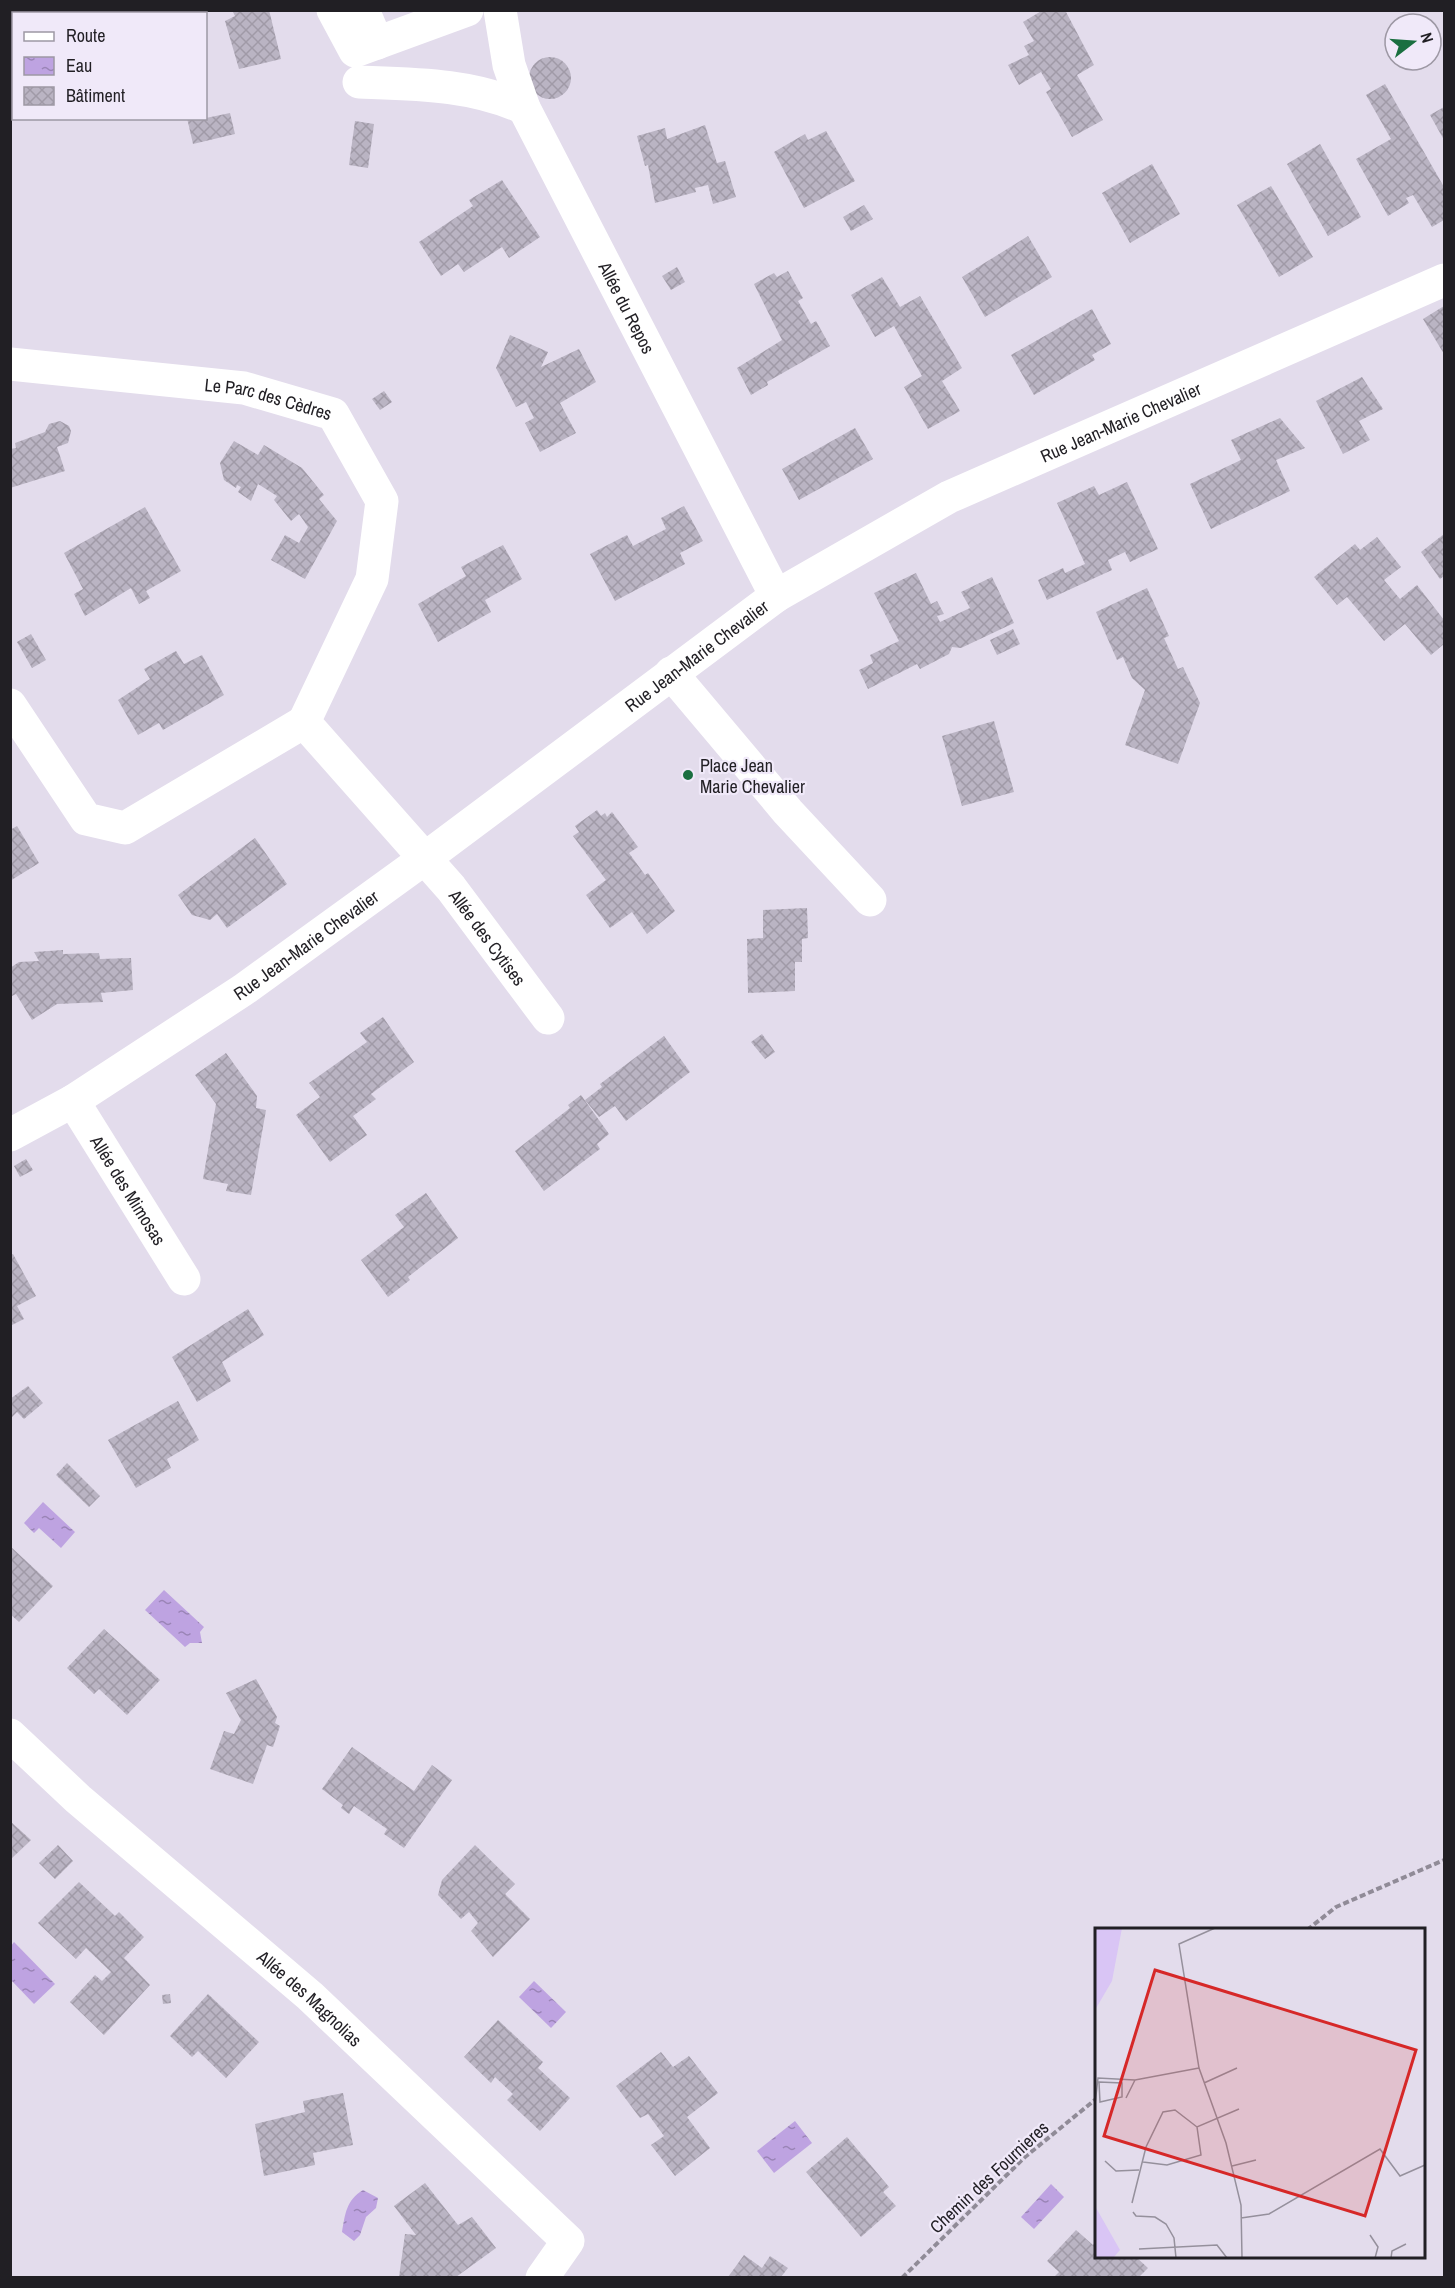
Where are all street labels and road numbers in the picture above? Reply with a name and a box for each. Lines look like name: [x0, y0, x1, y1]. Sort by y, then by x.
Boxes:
street label: Allée du Repos: [593, 257, 661, 358]
street label: Le Parc des Cèdres: [203, 372, 335, 426]
street label: Rue Jean-Marie Chevalier: [1036, 376, 1205, 468]
street label: Rue Jean-Marie Chevalier: [619, 594, 773, 717]
street label: Allée des Cytises: [443, 883, 532, 991]
street label: Rue Jean-Marie Chevalier: [228, 884, 383, 1006]
street label: Allée des Mimosas: [84, 1130, 172, 1250]
street label: Allée des Magnolias: [251, 1944, 368, 2052]
street label: Chemin des Fournieres: [924, 2115, 1054, 2239]

